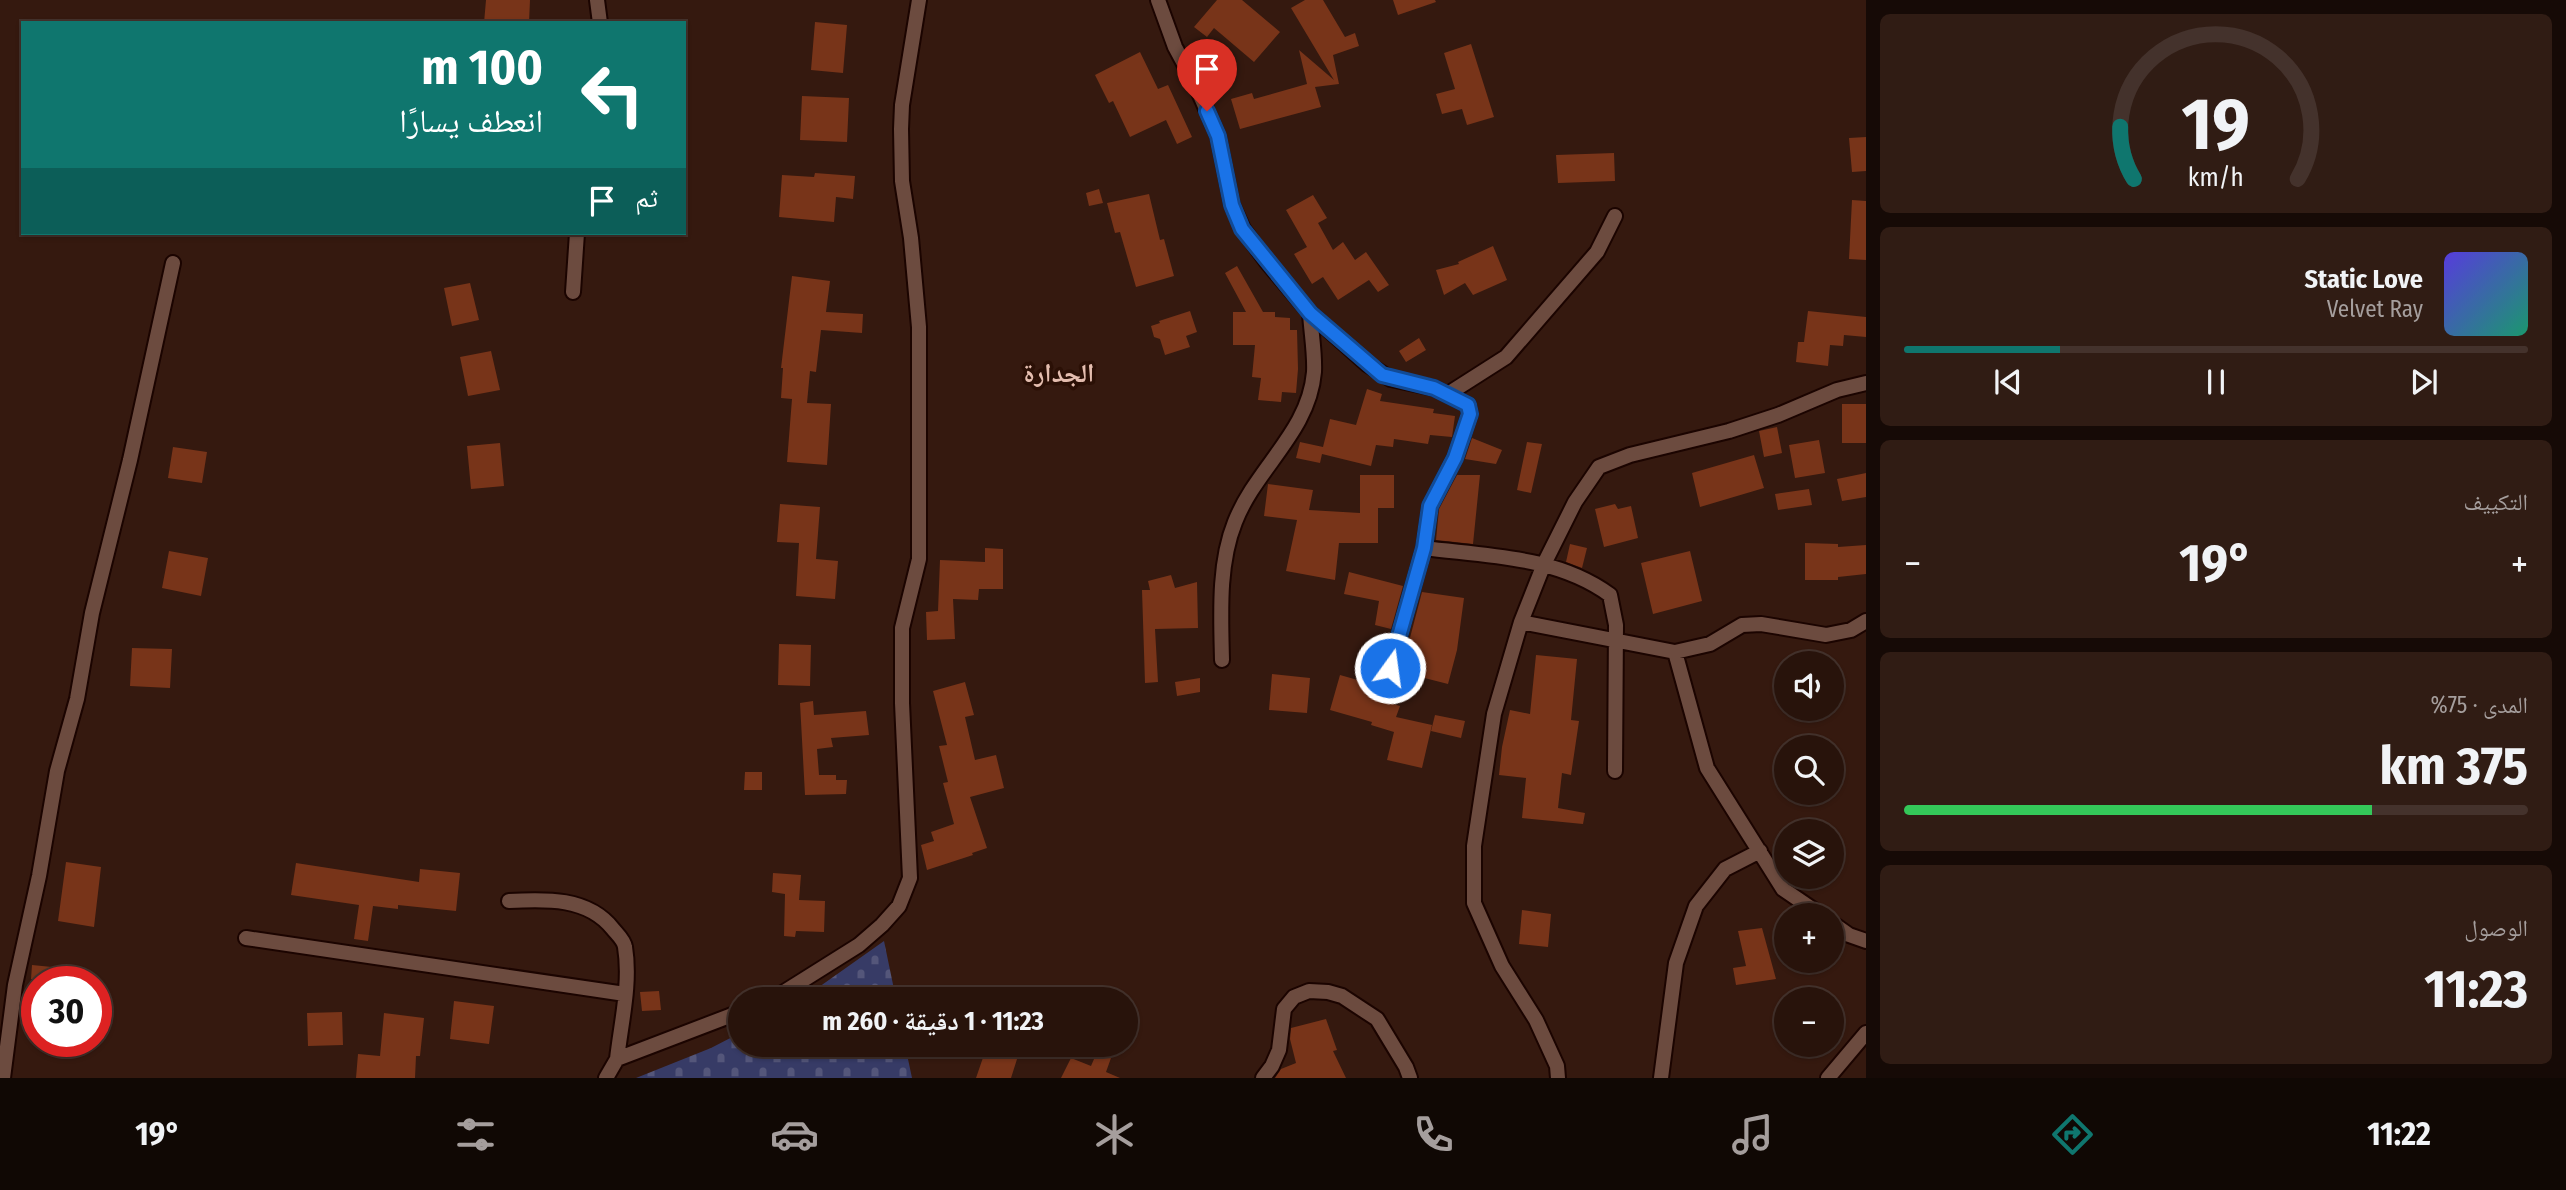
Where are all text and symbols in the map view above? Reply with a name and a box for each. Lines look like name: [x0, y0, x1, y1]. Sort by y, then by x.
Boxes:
text: 100 m: [421, 38, 543, 97]
pin: [1177, 39, 1237, 111]
icon: left: [567, 49, 658, 140]
icon: arrive: [1188, 50, 1226, 88]
text: 19: [2182, 82, 2250, 169]
text: انعطف يسارًا: [399, 102, 543, 140]
text: km/h: [2188, 163, 2244, 193]
icon: arrive: [583, 182, 621, 220]
text: ثم: [635, 183, 658, 214]
text: Static Love: [2305, 264, 2423, 295]
text: Velvet Ray: [2327, 295, 2423, 323]
district label: الجدارة: [1024, 358, 1094, 389]
icon: previous: [1989, 363, 2027, 401]
icon: pause: [2197, 363, 2235, 401]
icon: next: [2405, 363, 2443, 401]
text: التكييف: [2463, 488, 2528, 516]
text: 19°: [2179, 532, 2253, 595]
text: −: [1904, 541, 1921, 587]
text: +: [2511, 541, 2528, 587]
position arrow: [1353, 631, 1427, 705]
map controls: [1774, 651, 1844, 1057]
button: sound: [1774, 651, 1844, 721]
text: المدى · 75%: [2431, 691, 2528, 719]
button: search: [1774, 735, 1844, 805]
text: 375 km: [2380, 735, 2528, 798]
button: layers: [1774, 819, 1844, 889]
button: +: [1774, 903, 1844, 973]
text: الوصول: [2464, 914, 2528, 942]
text: 11:23: [2424, 958, 2528, 1021]
speed limit sign: 30: [21, 966, 112, 1057]
button: −: [1774, 987, 1844, 1057]
text: 11:23 · 1 دقيقة · 260 m: [822, 1006, 1044, 1037]
icon: filters: [451, 1110, 500, 1159]
icon: car: [770, 1110, 819, 1159]
icon: climate: [1090, 1110, 1139, 1159]
icon: phone: [1409, 1110, 1458, 1159]
icon: music: [1728, 1110, 1777, 1159]
icon: directions: [2048, 1110, 2097, 1159]
text: 19°: [135, 1115, 180, 1153]
text: 11:22: [2367, 1115, 2431, 1153]

